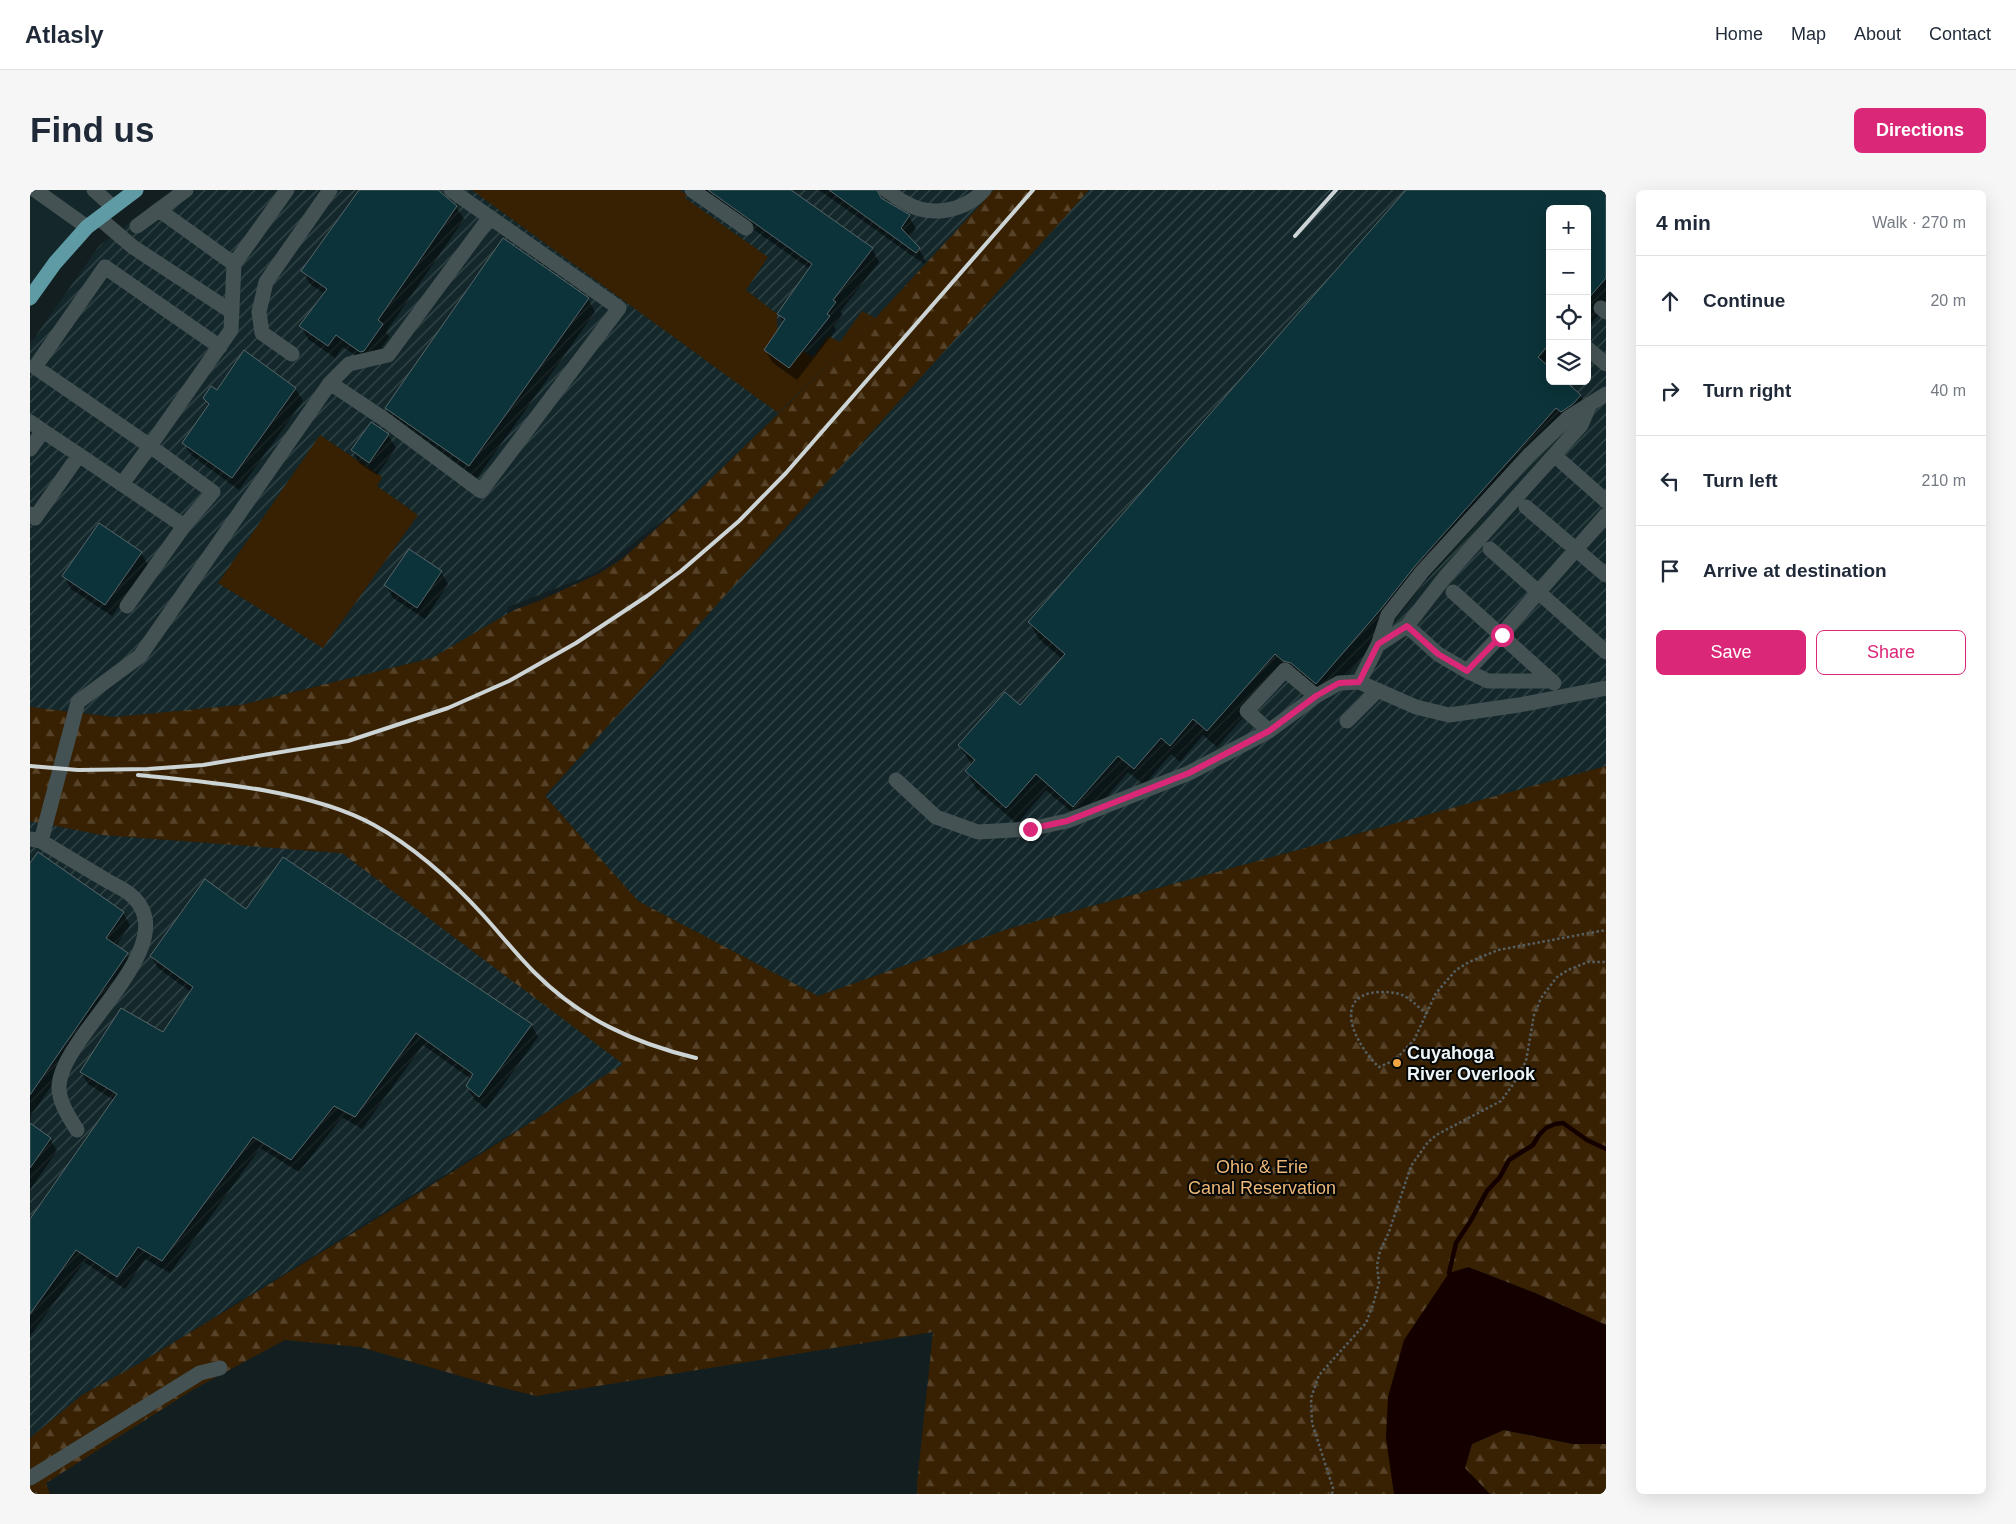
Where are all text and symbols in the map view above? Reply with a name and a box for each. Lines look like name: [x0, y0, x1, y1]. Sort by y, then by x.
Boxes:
text: Atlasly: [25, 21, 104, 48]
text: Home: [1715, 24, 1763, 44]
text: Map: [1791, 24, 1826, 44]
text: About: [1854, 24, 1901, 44]
text: Contact: [1929, 24, 1991, 44]
button: Directions: [1854, 108, 1986, 153]
text: Find us: [30, 110, 154, 149]
map controls: [1546, 205, 1591, 385]
button: +: [1546, 205, 1591, 250]
text: 4 min: [1656, 211, 1711, 234]
text: Walk · 270 m: [1872, 214, 1966, 231]
button: −: [1546, 250, 1591, 295]
icon: ahead: [1656, 287, 1684, 315]
text: Continue: [1703, 290, 1785, 311]
text: 20 m: [1930, 292, 1966, 309]
button: locate: [1546, 295, 1591, 340]
button: layers: [1546, 340, 1591, 385]
icon: right: [1656, 377, 1684, 405]
text: Turn right: [1703, 380, 1791, 401]
text: 40 m: [1930, 382, 1966, 399]
icon: left: [1656, 467, 1684, 495]
text: Turn left: [1703, 470, 1778, 491]
text: 210 m: [1922, 472, 1966, 489]
icon: arrive: [1656, 557, 1684, 585]
text: Arrive at destination: [1703, 560, 1887, 581]
route start: [1491, 624, 1514, 647]
button: Save: [1656, 630, 1806, 675]
button: Share: [1816, 630, 1966, 675]
route end: [1019, 818, 1042, 841]
place label: Cuyahoga River Overlook: [1407, 1043, 1536, 1084]
marker: Cuyahoga River Overlook: [1391, 1057, 1403, 1069]
park label: Ohio & Erie Canal Reservation: [1188, 1157, 1336, 1198]

